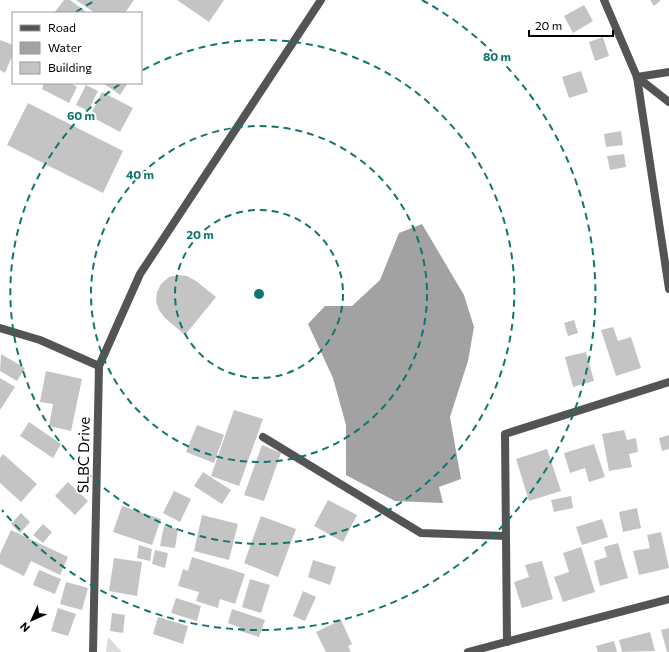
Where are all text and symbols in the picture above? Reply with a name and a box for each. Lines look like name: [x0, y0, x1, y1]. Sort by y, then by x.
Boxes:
legend: [12, 12, 142, 84]
scale bar: [529, 12, 613, 38]
text: 20 m: [535, 18, 562, 32]
text: Road: [48, 20, 76, 34]
text: Water: [48, 40, 82, 54]
text: 80 m: [483, 49, 511, 63]
text: Building: [48, 60, 92, 74]
text: 60 m: [67, 108, 95, 122]
text: 40 m: [126, 167, 154, 181]
text: 20 m: [186, 227, 214, 241]
centre of rings: [252, 287, 266, 301]
street label: SLBC Drive: [73, 417, 93, 493]
north arrow: [12, 600, 52, 640]
text: N: [17, 620, 32, 635]

